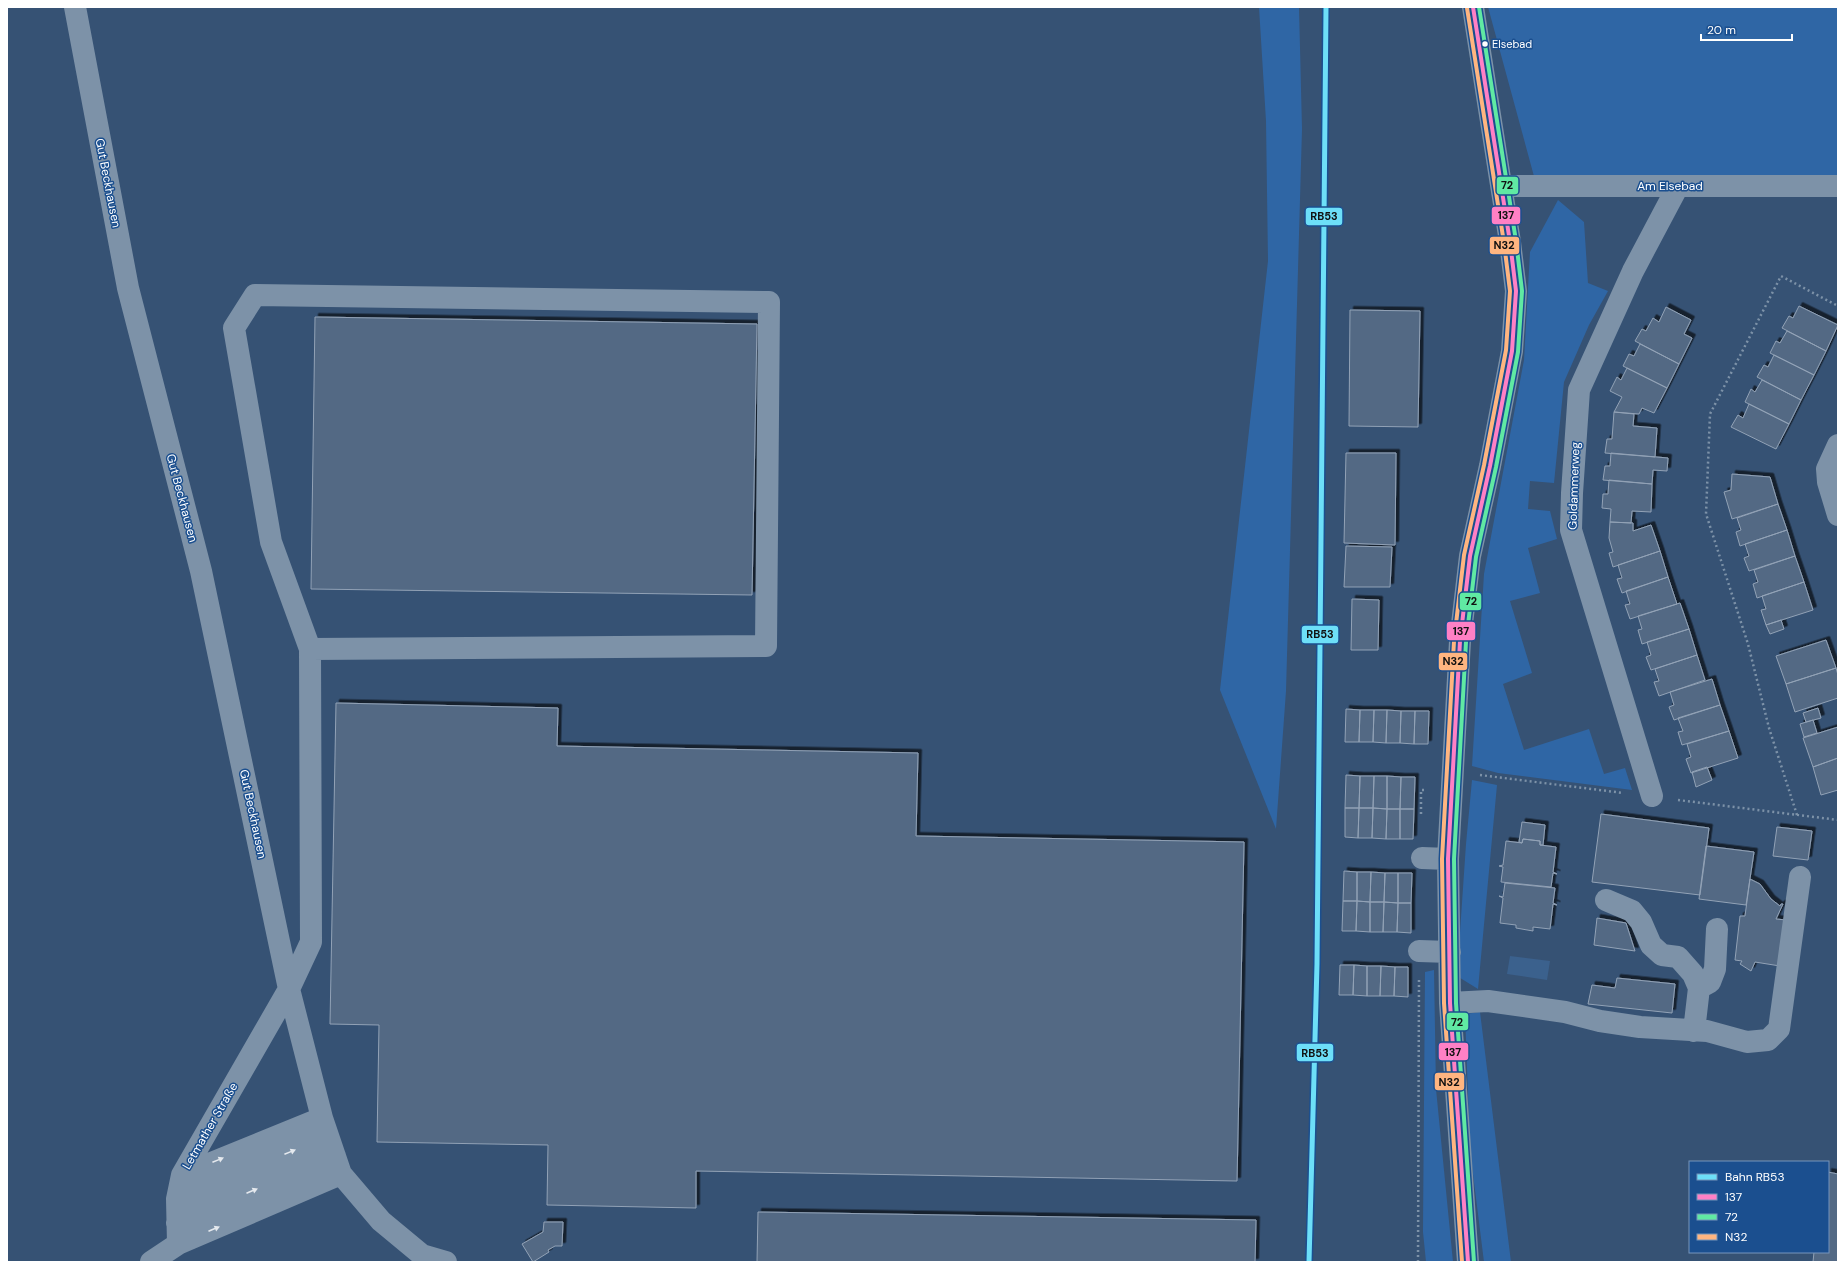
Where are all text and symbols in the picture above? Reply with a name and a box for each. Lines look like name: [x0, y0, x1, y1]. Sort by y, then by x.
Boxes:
scale bar: [1701, 16, 1792, 42]
text: 20 m: [1707, 22, 1736, 38]
place label: Elsebad: [1492, 37, 1532, 51]
marker: Elsebad: [1480, 39, 1490, 49]
street label: Gut Beckhausen: [91, 137, 125, 229]
line badge: 72: [1496, 176, 1519, 195]
text: 72: [1501, 178, 1513, 192]
street label: Am Elsebad: [1637, 178, 1703, 194]
line badge: 137: [1491, 206, 1521, 225]
line badge: RB53: [1305, 207, 1343, 226]
text: 137: [1498, 208, 1514, 222]
text: RB53: [1310, 209, 1338, 223]
line badge: N32: [1489, 236, 1520, 255]
text: N32: [1494, 238, 1515, 252]
street label: Goldammerweg: [1564, 441, 1584, 530]
street label: Gut Beckhausen: [163, 452, 202, 544]
line badge: 72: [1459, 592, 1482, 611]
text: 72: [1465, 594, 1477, 608]
line badge: 137: [1446, 621, 1476, 641]
text: 137: [1453, 624, 1469, 638]
line badge: RB53: [1301, 625, 1339, 644]
text: RB53: [1306, 627, 1334, 641]
line badge: N32: [1438, 652, 1468, 671]
text: N32: [1443, 654, 1464, 668]
street label: Gut Beckhausen: [236, 768, 270, 860]
line badge: 72: [1446, 1012, 1469, 1031]
text: 72: [1451, 1015, 1463, 1029]
line badge: 137: [1438, 1042, 1469, 1061]
line badge: RB53: [1296, 1043, 1334, 1062]
text: 137: [1445, 1045, 1461, 1059]
text: RB53: [1301, 1046, 1329, 1060]
line badge: N32: [1434, 1072, 1465, 1091]
text: N32: [1439, 1075, 1460, 1089]
street label: Letmather Straße: [179, 1080, 241, 1172]
one-way arrow: [285, 1149, 297, 1155]
one-way arrow: [213, 1157, 225, 1163]
legend: [1689, 1161, 1829, 1253]
text: Bahn RB53: [1725, 1169, 1785, 1185]
one-way arrow: [246, 1188, 257, 1194]
text: 137: [1725, 1189, 1742, 1205]
text: 72: [1725, 1209, 1738, 1225]
one-way arrow: [208, 1226, 219, 1232]
text: N32: [1725, 1229, 1747, 1245]

